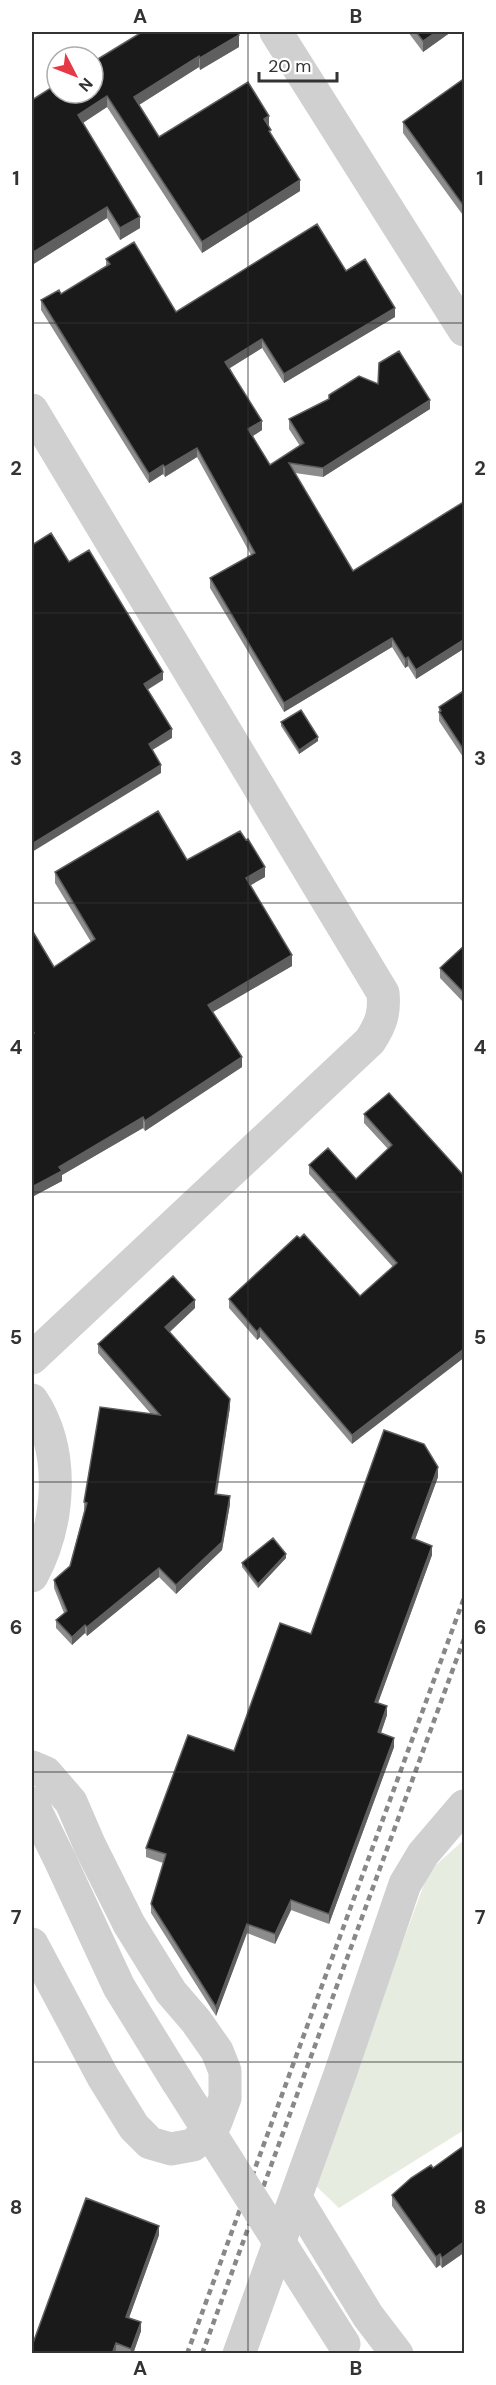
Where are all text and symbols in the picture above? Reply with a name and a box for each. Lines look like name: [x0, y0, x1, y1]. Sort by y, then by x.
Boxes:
text: A: [133, 3, 147, 29]
text: B: [350, 3, 362, 29]
north arrow: [45, 45, 105, 105]
scale bar: [259, 45, 337, 83]
text: 20 m: [268, 54, 311, 78]
text: N: [74, 73, 97, 96]
text: 1: [12, 165, 20, 191]
text: 1: [476, 165, 484, 191]
text: 2: [10, 455, 22, 481]
text: 2: [474, 455, 486, 481]
text: 3: [10, 745, 22, 771]
text: 3: [474, 745, 486, 771]
text: 4: [10, 1034, 23, 1060]
text: 4: [474, 1034, 487, 1060]
text: 5: [10, 1324, 22, 1350]
text: 5: [474, 1324, 486, 1350]
text: 6: [10, 1614, 22, 1640]
text: 6: [474, 1614, 486, 1640]
text: 7: [11, 1904, 22, 1930]
text: 7: [475, 1904, 486, 1930]
text: 8: [10, 2194, 22, 2220]
text: 8: [474, 2194, 486, 2220]
text: A: [133, 2355, 147, 2381]
text: B: [350, 2355, 362, 2381]

